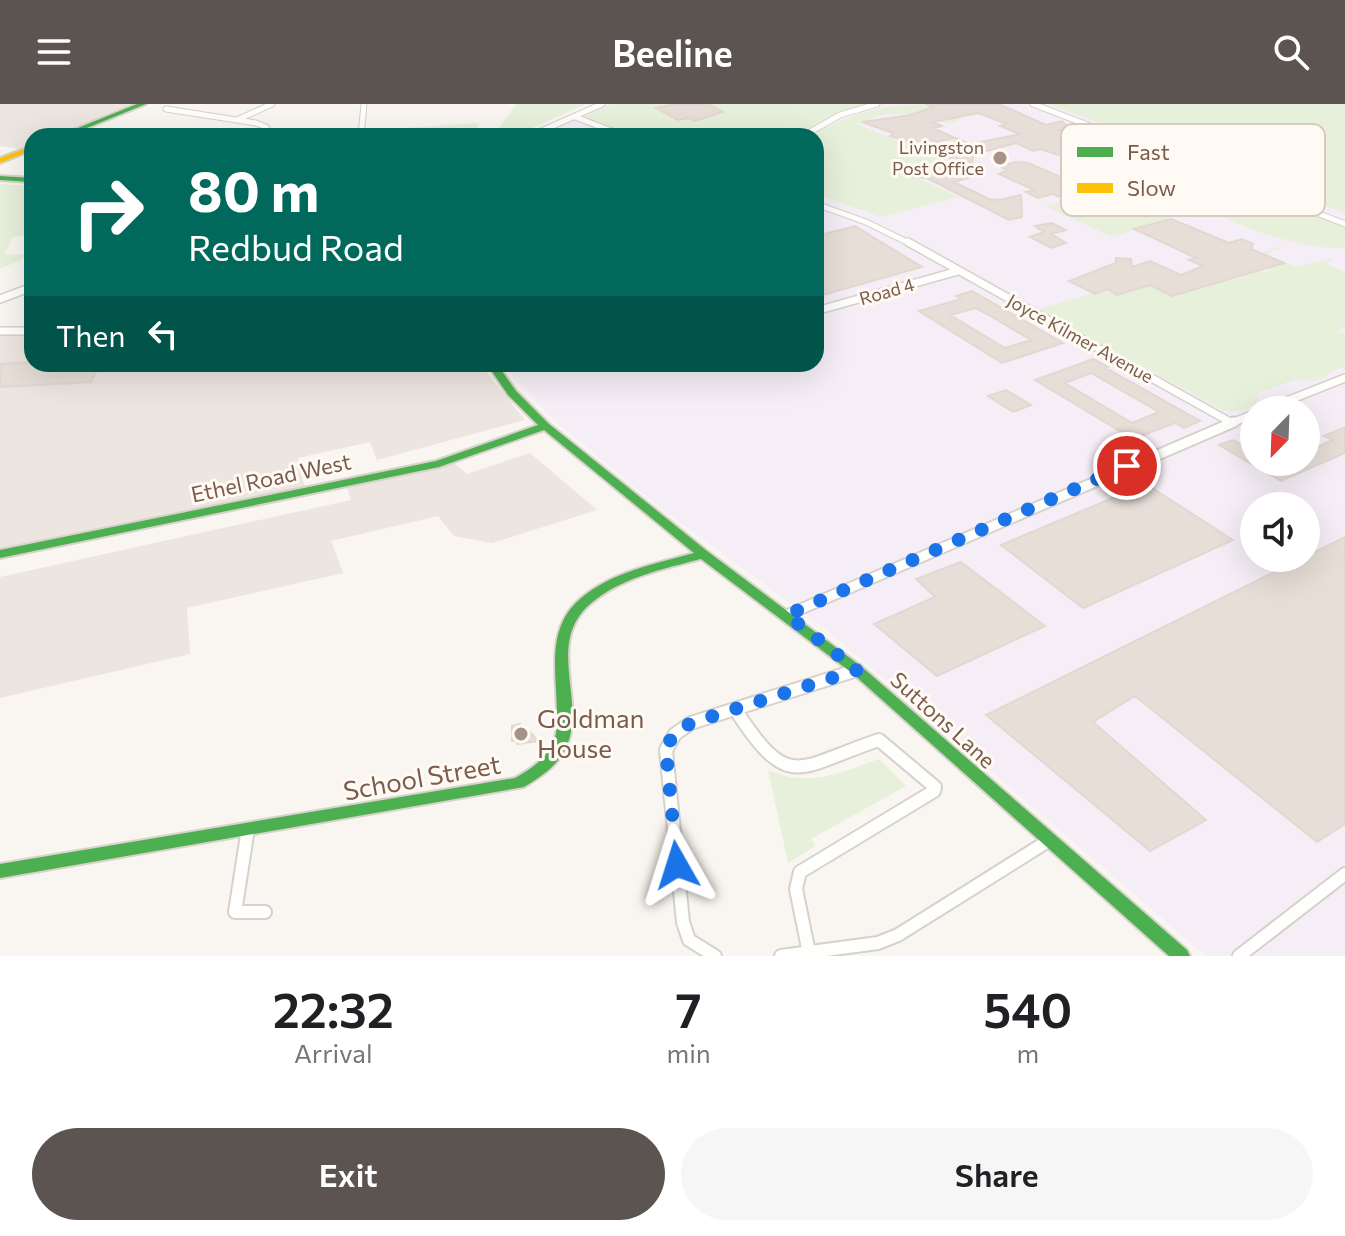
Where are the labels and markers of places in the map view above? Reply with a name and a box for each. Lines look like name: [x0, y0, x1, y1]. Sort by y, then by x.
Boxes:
place label: Livingston Post Office: [892, 136, 984, 179]
marker: Livingston Post Office: [991, 149, 1009, 167]
pin: [1093, 432, 1161, 500]
place label: Goldman House: [537, 702, 644, 763]
marker: Goldman House: [512, 725, 530, 743]

